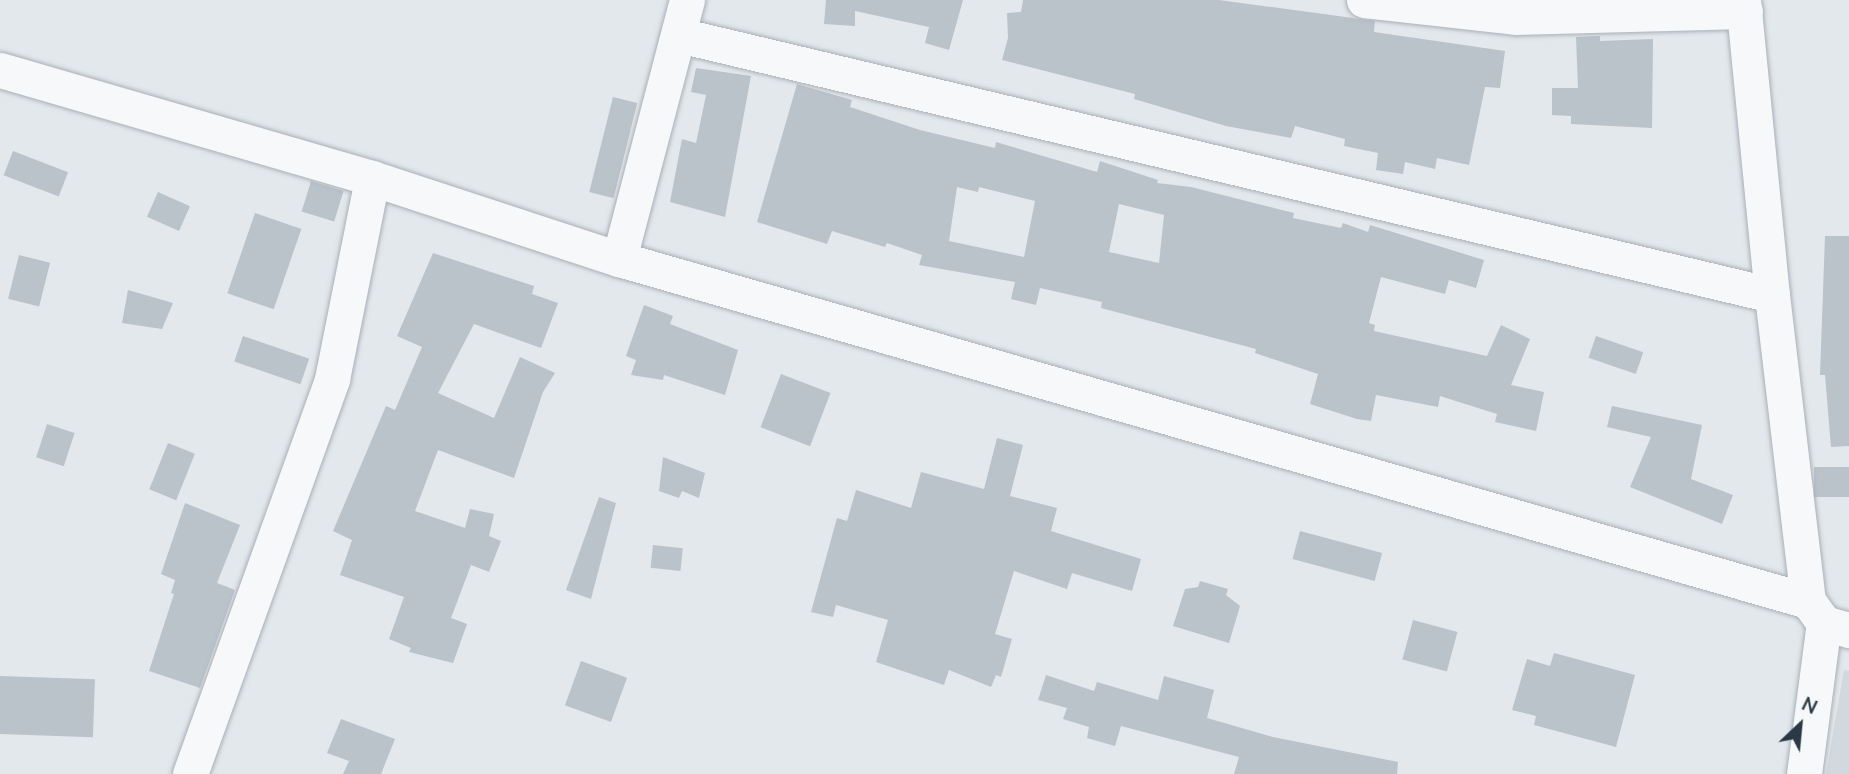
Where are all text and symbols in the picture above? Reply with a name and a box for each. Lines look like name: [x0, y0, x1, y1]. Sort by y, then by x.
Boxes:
north arrow: [1765, 690, 1835, 760]
text: N: [1797, 691, 1821, 721]

